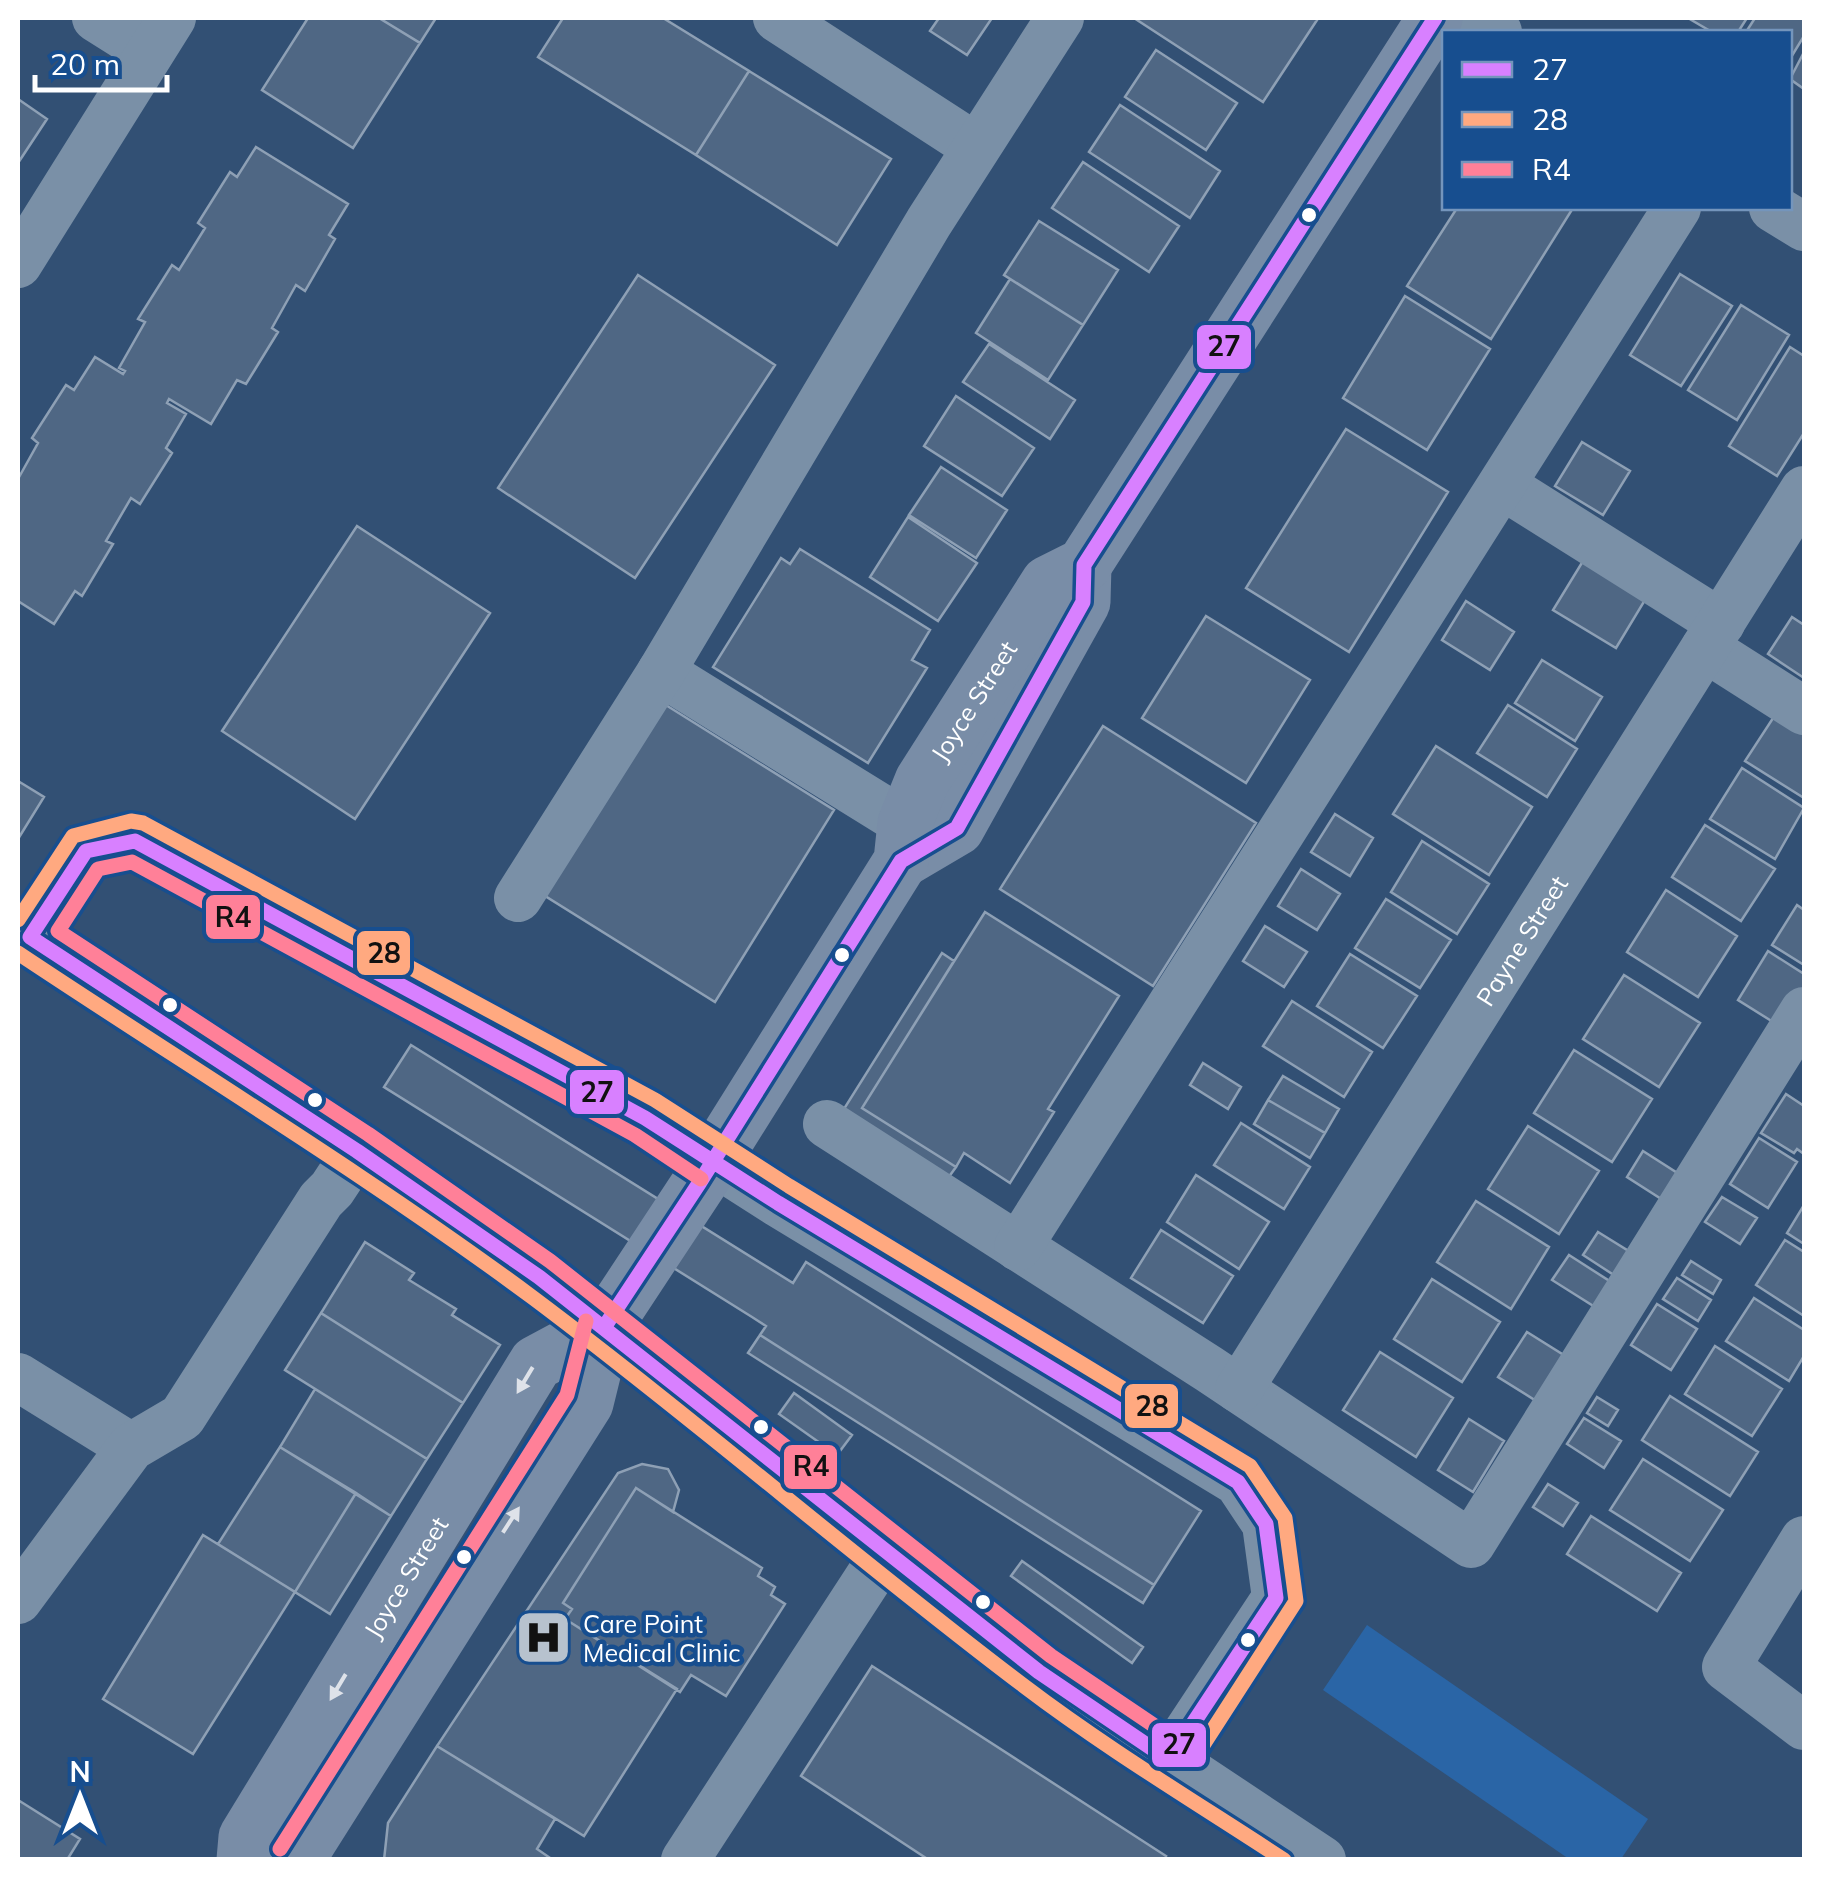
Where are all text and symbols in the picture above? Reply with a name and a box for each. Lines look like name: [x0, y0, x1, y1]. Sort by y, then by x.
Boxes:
scale bar: [35, 30, 168, 92]
legend: [1442, 30, 1792, 210]
text: 20 m: [50, 45, 120, 83]
text: 27: [1532, 50, 1568, 88]
text: 28: [1532, 100, 1568, 138]
text: R4: [1532, 150, 1571, 188]
unlabelled marker: [1299, 205, 1319, 225]
line badge: 27: [1195, 323, 1253, 371]
text: 27: [1207, 328, 1241, 363]
street label: Joyce Street: [923, 634, 1023, 767]
street label: Payne Street: [1469, 869, 1574, 1011]
line badge: R4: [204, 893, 262, 941]
text: R4: [215, 899, 251, 934]
line badge: 28: [355, 929, 412, 977]
text: 28: [367, 935, 401, 970]
unlabelled marker: [832, 945, 852, 965]
unlabelled marker: [160, 995, 180, 1015]
line badge: 27: [568, 1068, 626, 1116]
text: 27: [580, 1074, 614, 1109]
unlabelled marker: [305, 1090, 325, 1110]
one-way arrow: [517, 1366, 535, 1393]
line badge: 28: [1123, 1382, 1180, 1430]
text: 28: [1135, 1388, 1169, 1423]
unlabelled marker: [751, 1417, 771, 1437]
line badge: R4: [782, 1443, 839, 1491]
text: R4: [793, 1448, 829, 1483]
one-way arrow: [502, 1507, 520, 1534]
street label: Joyce Street: [356, 1510, 454, 1643]
unlabelled marker: [454, 1547, 474, 1567]
unlabelled marker: [973, 1592, 993, 1612]
hospital icon: Care Point Medical Clinic: [514, 1607, 574, 1667]
place label: Care Point Medical Clinic: [583, 1608, 741, 1668]
unlabelled marker: [1238, 1630, 1258, 1650]
one-way arrow: [330, 1673, 347, 1701]
line badge: 27: [1150, 1721, 1208, 1769]
text: 27: [1162, 1726, 1196, 1761]
north arrow: [30, 1747, 130, 1847]
text: N: [69, 1754, 91, 1789]

